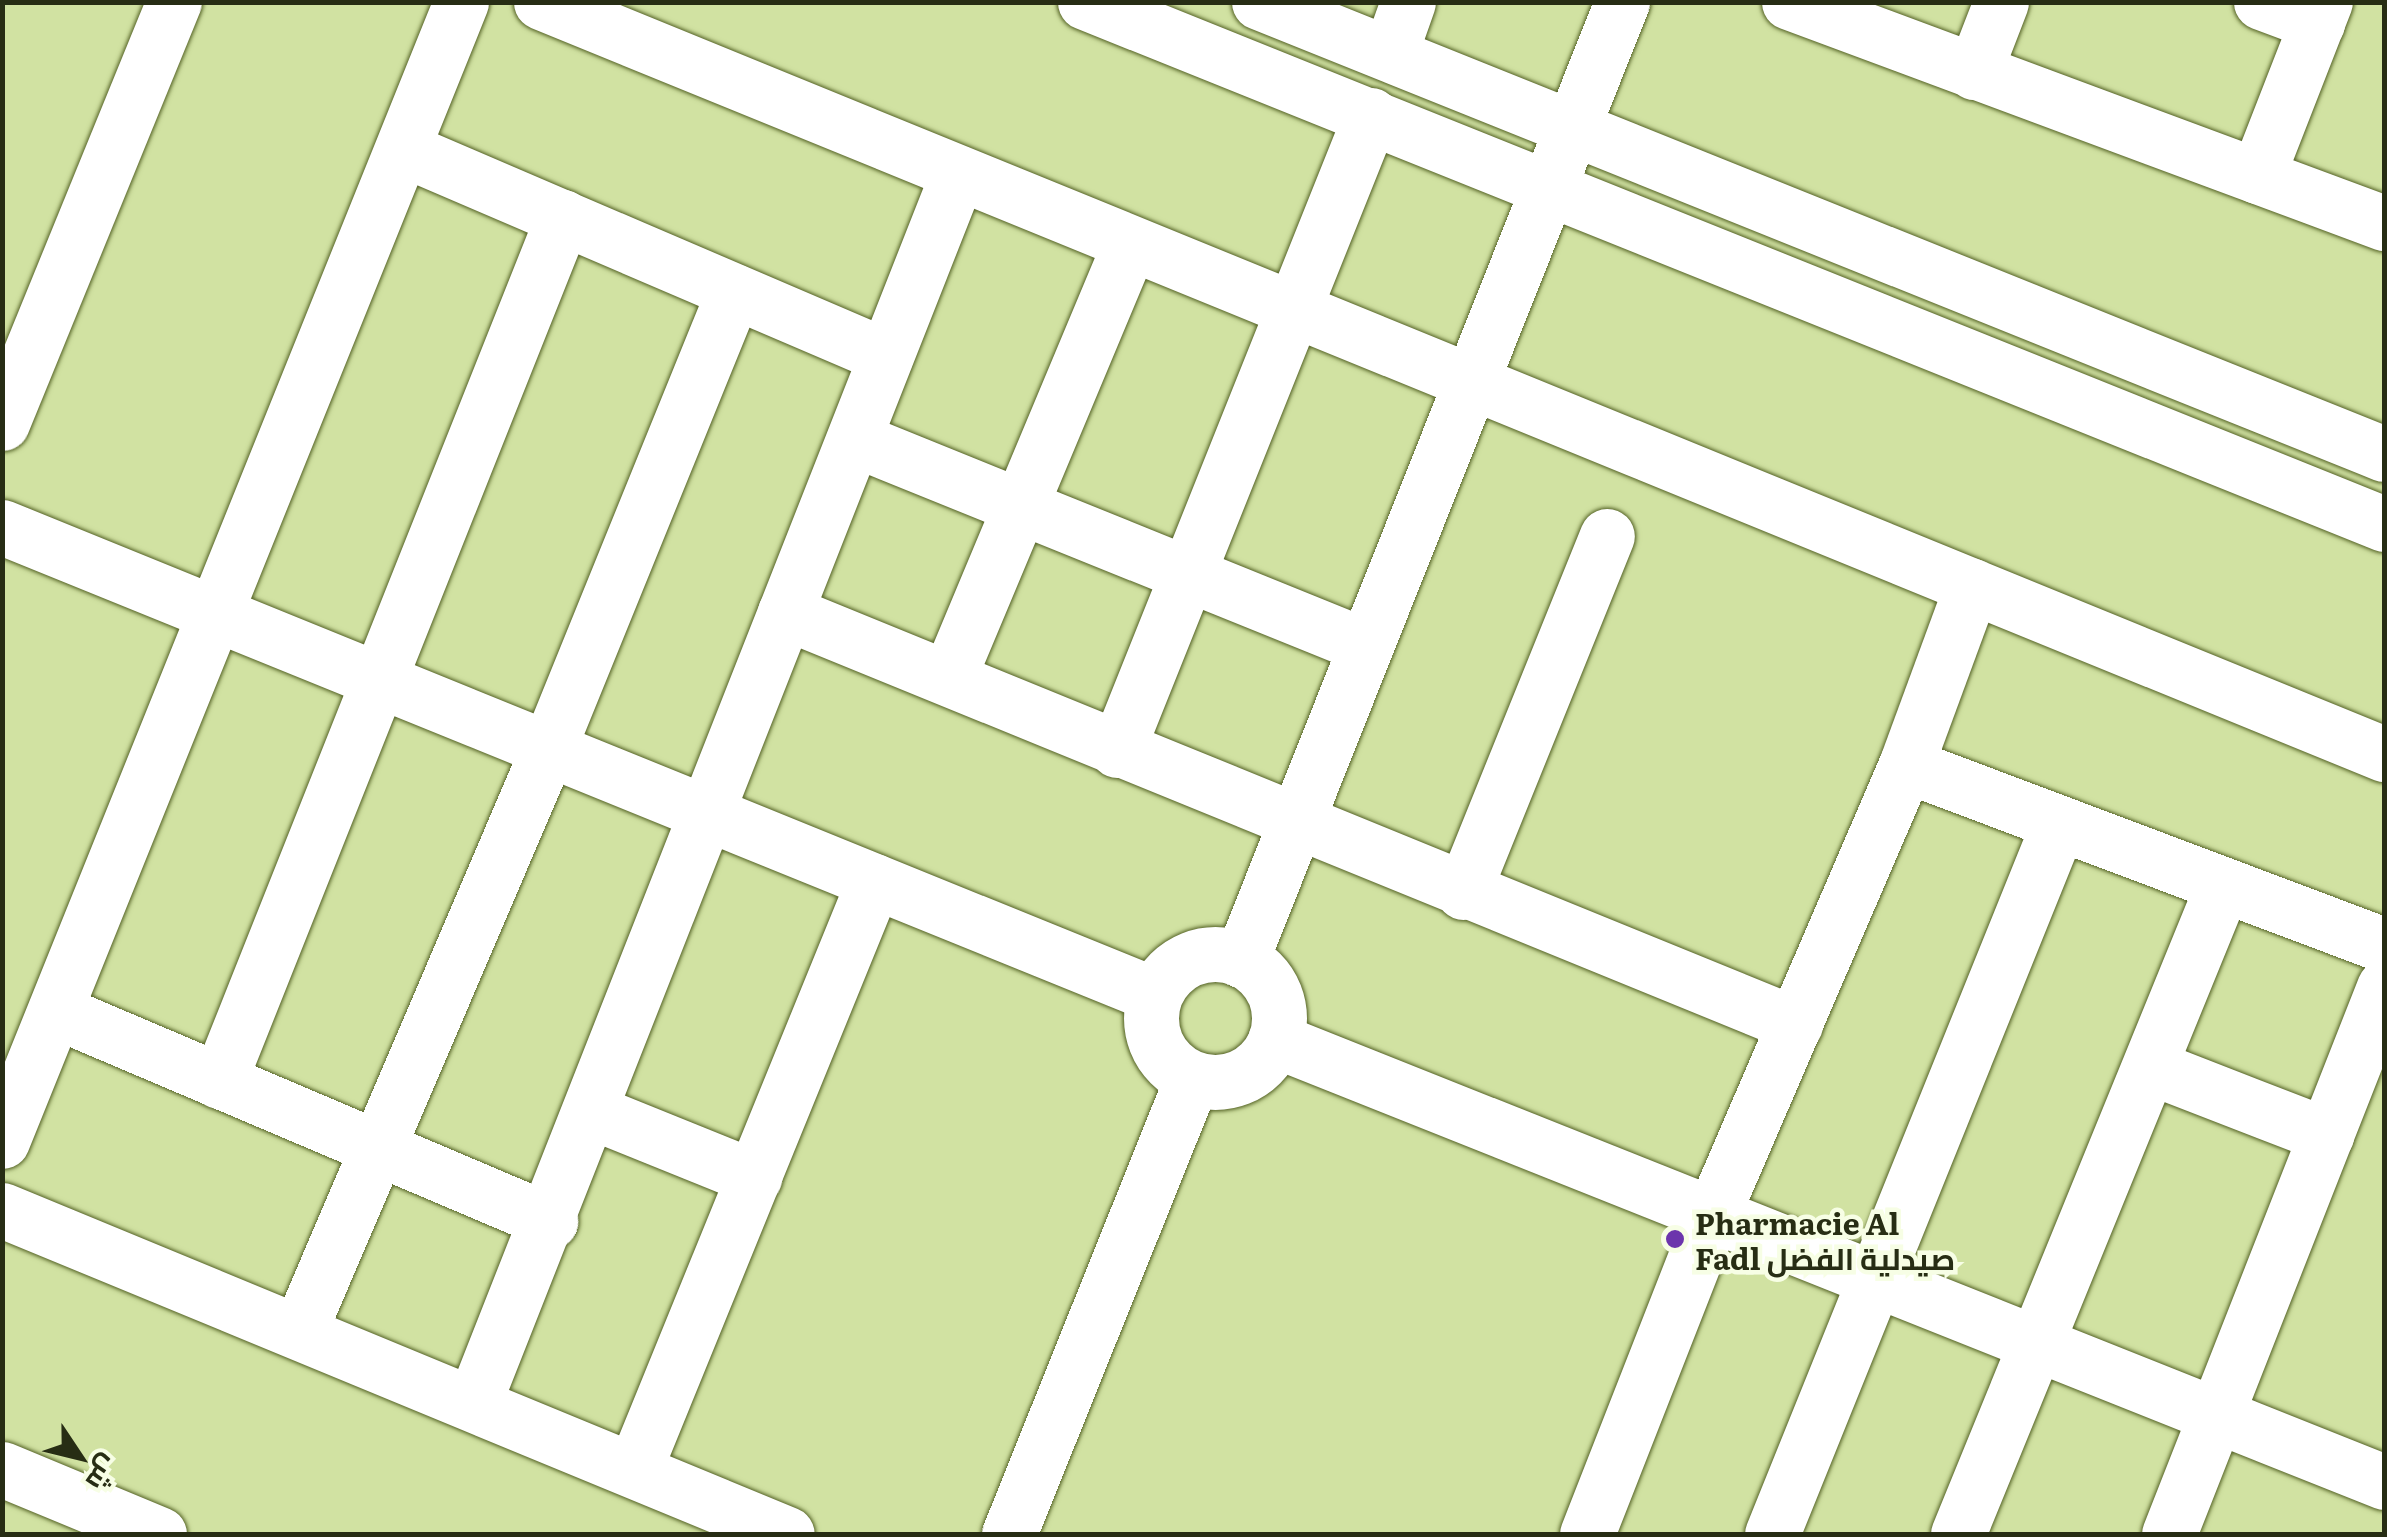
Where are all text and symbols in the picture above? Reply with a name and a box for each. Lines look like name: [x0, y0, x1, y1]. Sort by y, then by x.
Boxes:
place label: Pharmacie Al Fadl صيدلية الفضل: [1695, 1204, 1955, 1274]
marker: Pharmacie Al Fadl صيدلية الفضل: [1664, 1228, 1686, 1250]
north arrow: [30, 1407, 130, 1507]
text: ش: [77, 1447, 132, 1501]

